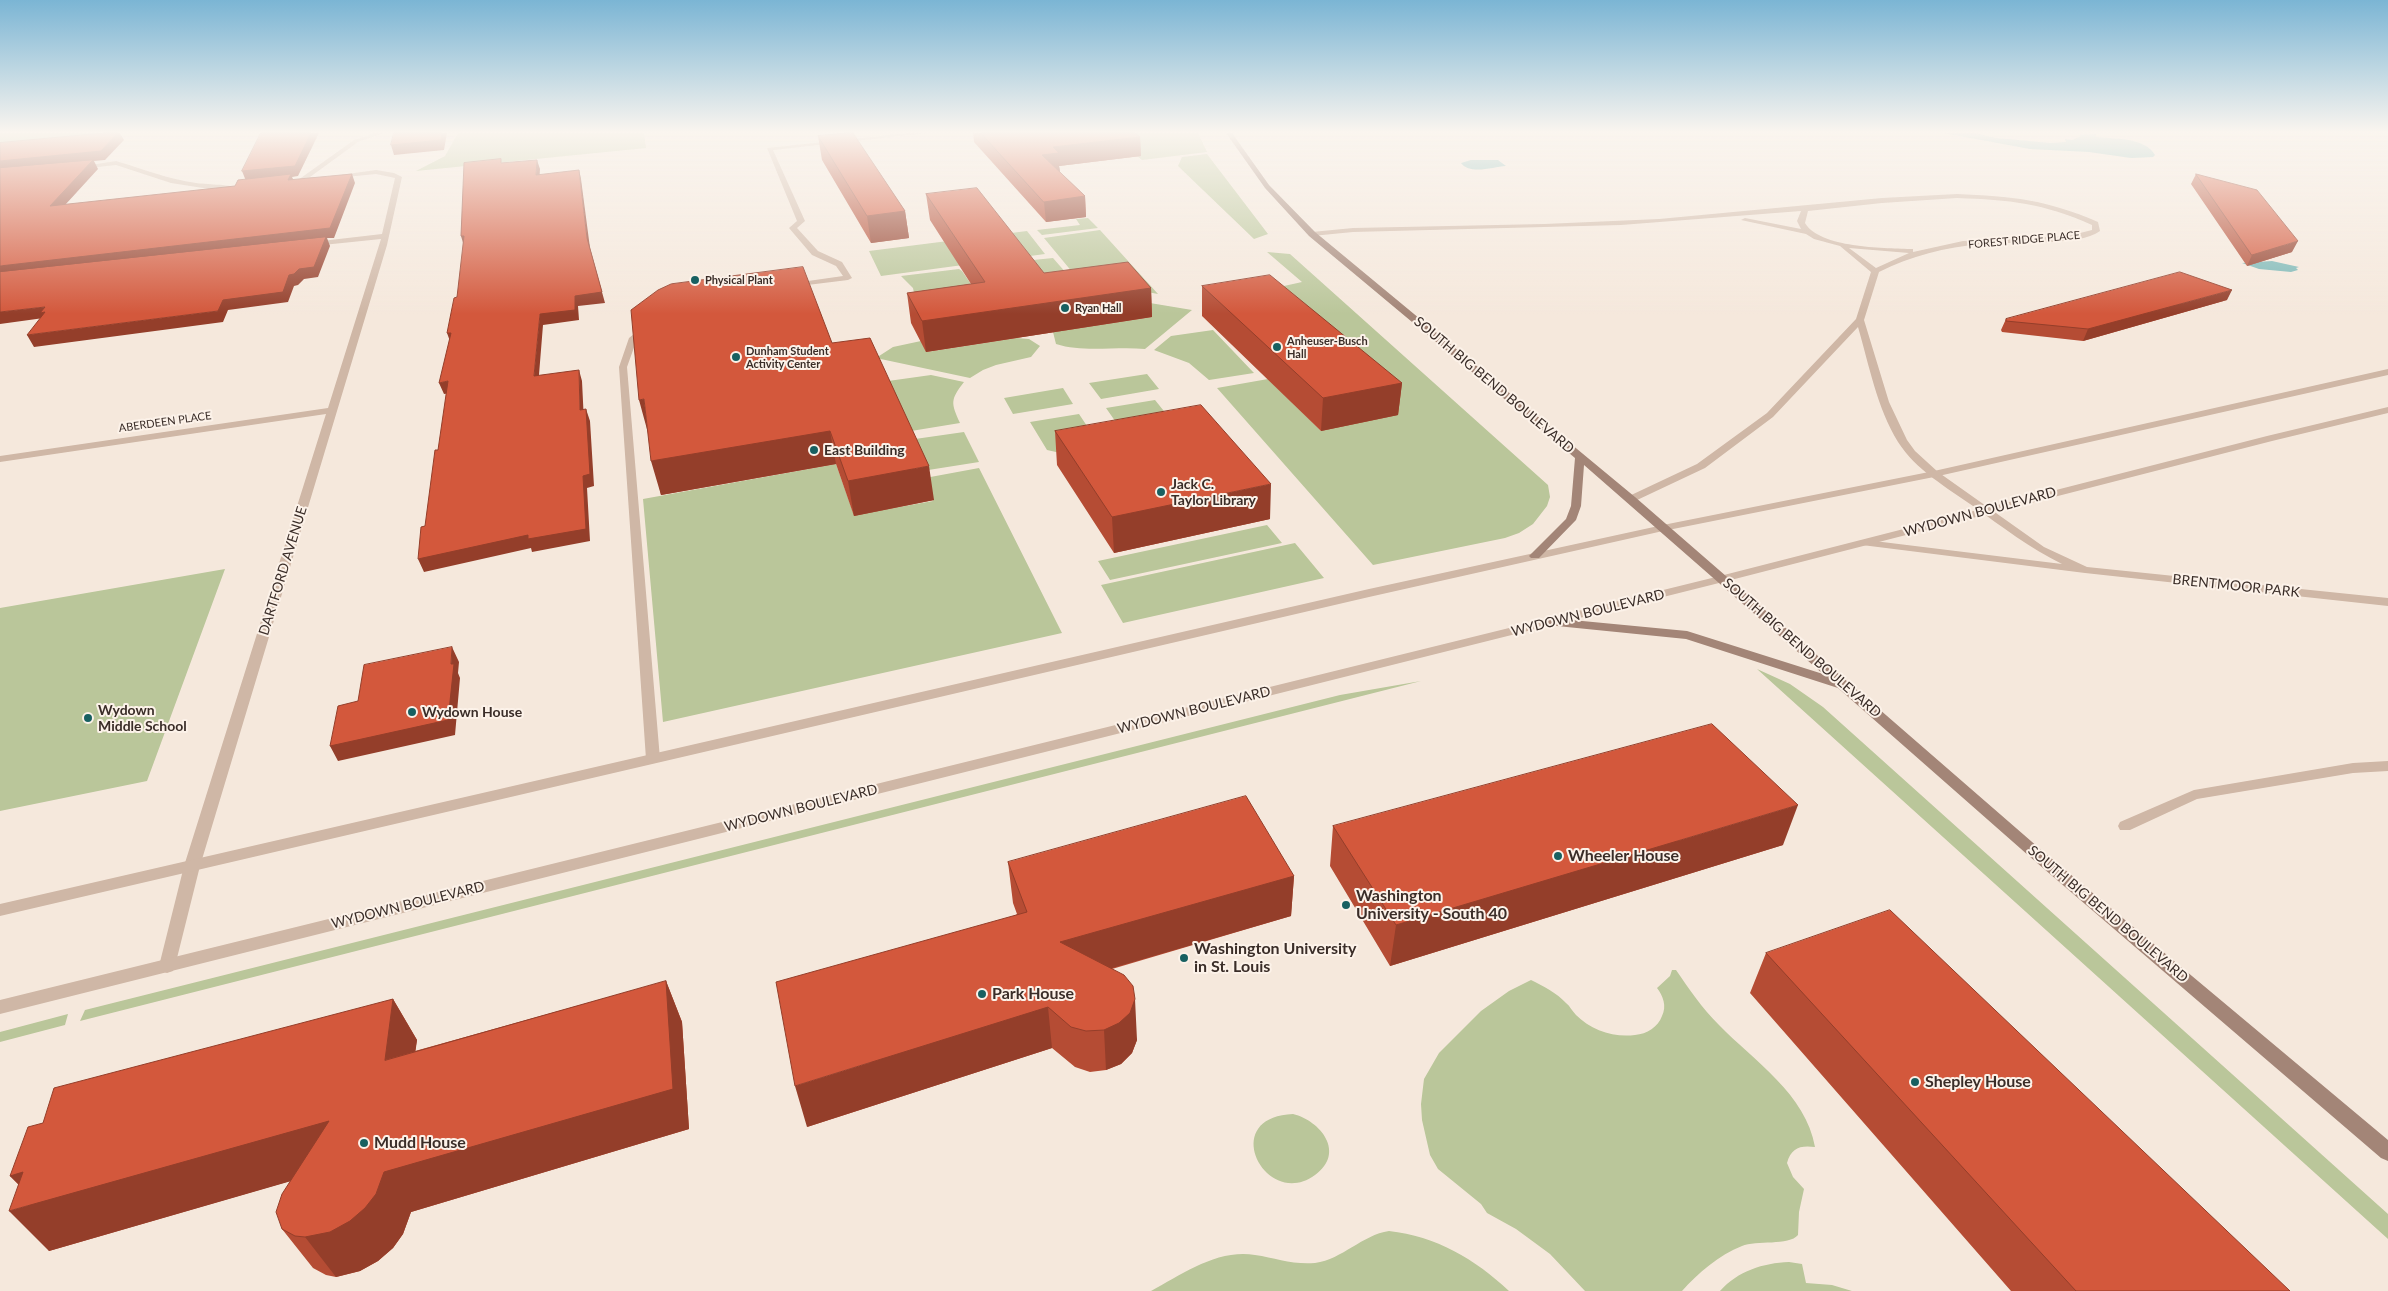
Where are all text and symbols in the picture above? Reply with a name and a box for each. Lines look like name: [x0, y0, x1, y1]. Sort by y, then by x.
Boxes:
street label: FOREST RIDGE PLACE: [1968, 229, 2080, 251]
place label: Physical Plant: [705, 273, 773, 287]
marker: Physical Plant: [689, 274, 701, 286]
place label: Ryan Hall: [1075, 301, 1121, 315]
marker: Ryan Hall: [1059, 302, 1071, 314]
street label: SOUTH BIG BEND BOULEVARD: [1410, 313, 1578, 457]
place label: Anheuser-Busch Hall: [1287, 334, 1368, 360]
marker: Anheuser-Busch Hall: [1271, 341, 1283, 353]
place label: Dunham Student Activity Center: [746, 344, 829, 370]
marker: Dunham Student Activity Center: [730, 351, 742, 363]
street label: ABERDEEN PLACE: [118, 409, 212, 435]
place label: East Building: [824, 442, 905, 458]
marker: East Building: [808, 444, 820, 456]
place label: Jack C. Taylor Library: [1171, 476, 1256, 508]
street label: WYDOWN BOULEVARD: [1902, 484, 2058, 540]
marker: Jack C. Taylor Library: [1155, 486, 1167, 498]
street label: DARTFORD AVENUE: [255, 504, 311, 638]
street label: BRENTMOOR PARK: [2172, 571, 2300, 601]
street label: SOUTH BIG BEND BOULEVARD: [1720, 575, 1884, 721]
street label: WYDOWN BOULEVARD: [1510, 586, 1666, 640]
street label: WYDOWN BOULEVARD: [1116, 683, 1272, 737]
place label: Wydown Middle School: [98, 702, 187, 734]
place label: Wydown House: [422, 704, 522, 720]
marker: Wydown House: [406, 706, 418, 718]
marker: Wydown Middle School: [82, 712, 94, 724]
street label: WYDOWN BOULEVARD: [723, 781, 879, 835]
street label: SOUTH BIG BEND BOULEVARD: [2024, 842, 2192, 986]
place label: Wheeler House: [1568, 846, 1679, 866]
marker: Wheeler House: [1552, 850, 1564, 862]
street label: WYDOWN BOULEVARD: [330, 878, 486, 932]
place label: Washington University - South 40: [1356, 886, 1507, 924]
marker: Washington University - South 40: [1340, 899, 1352, 911]
place label: Washington University in St. Louis: [1194, 939, 1356, 977]
marker: Washington University in St. Louis: [1178, 952, 1190, 964]
place label: Park House: [992, 984, 1074, 1004]
marker: Park House: [976, 988, 988, 1000]
place label: Shepley House: [1925, 1072, 2031, 1092]
marker: Shepley House: [1909, 1076, 1921, 1088]
place label: Mudd House: [374, 1133, 466, 1153]
marker: Mudd House: [358, 1137, 370, 1149]

